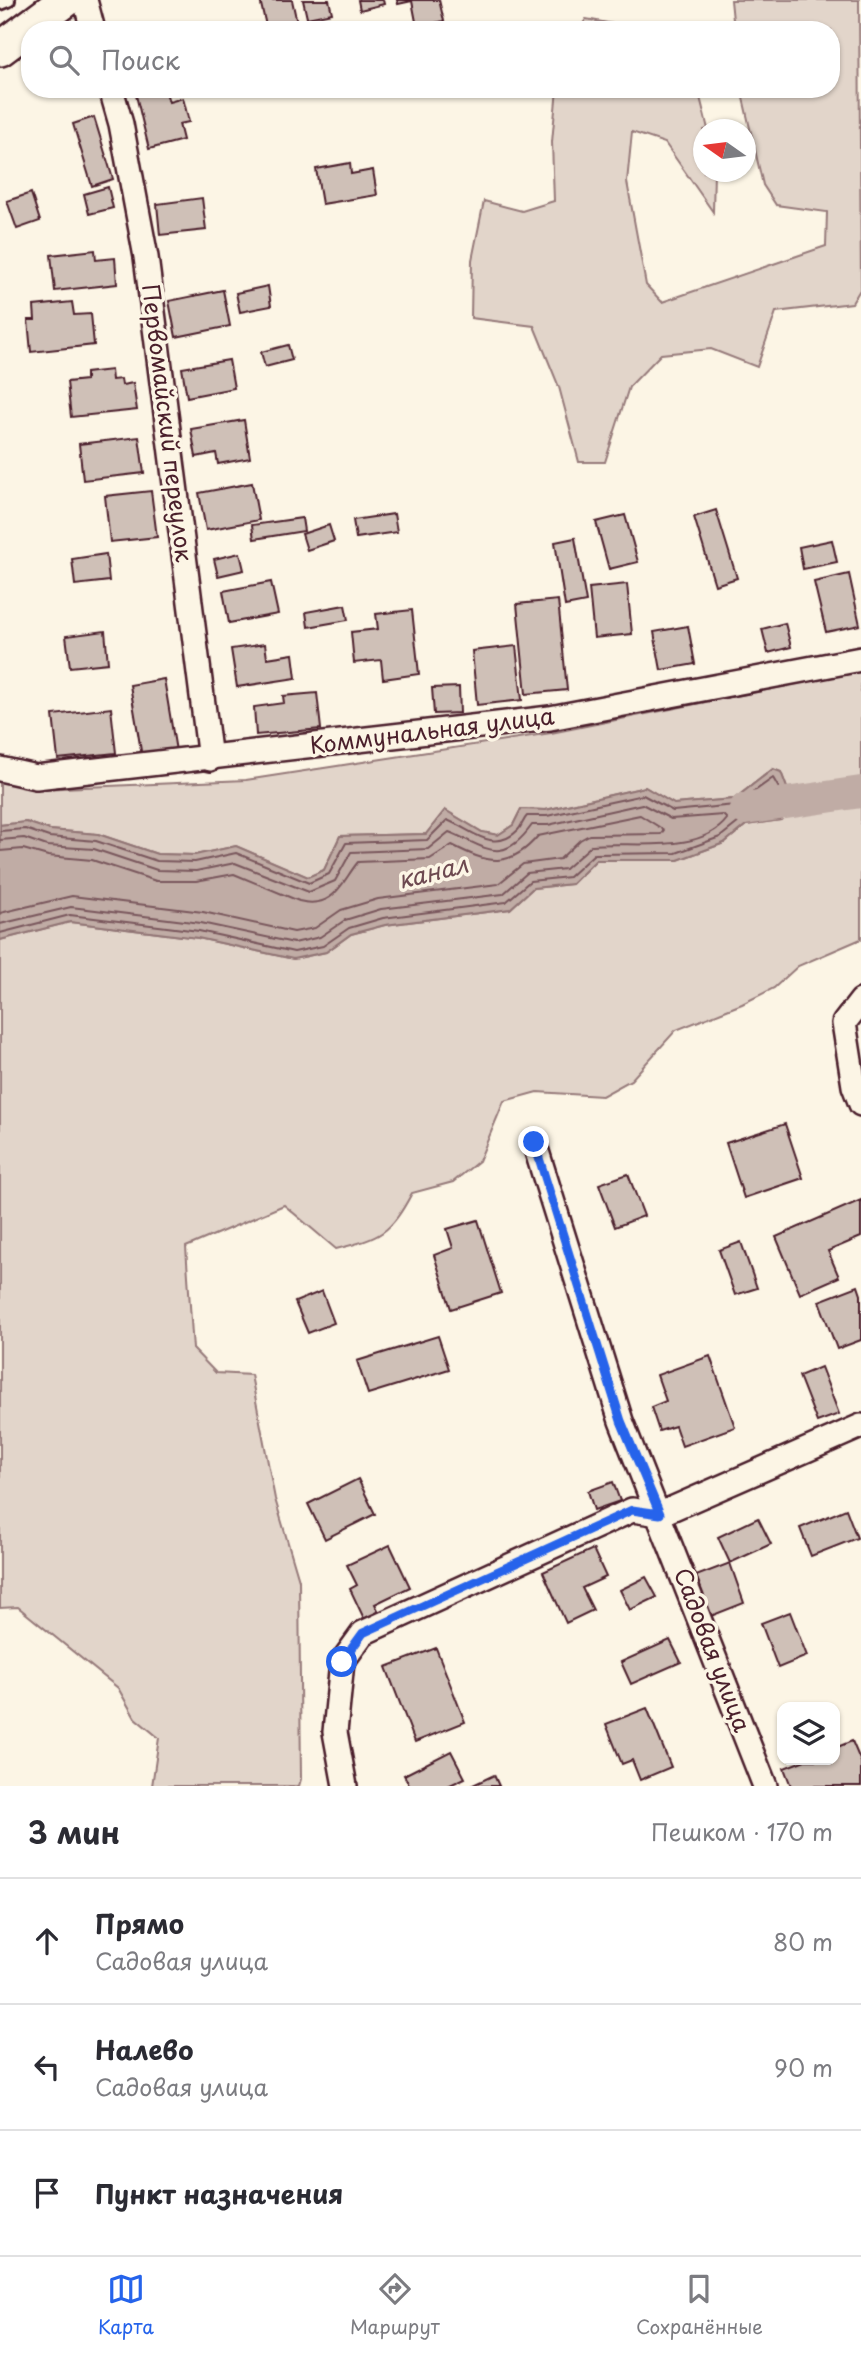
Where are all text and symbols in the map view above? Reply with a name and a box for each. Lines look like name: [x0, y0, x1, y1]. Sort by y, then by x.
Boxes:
search box: [21, 21, 840, 98]
text: Поиск: [101, 40, 180, 79]
icon: search: [45, 41, 83, 79]
north arrow: [693, 119, 756, 182]
street label: Первомайский переулок: [134, 282, 203, 564]
street label: Коммунальная улица: [308, 697, 557, 762]
water label: канал: [394, 845, 471, 897]
route end: [518, 1126, 549, 1157]
street label: Садовая улица: [666, 1562, 761, 1737]
route start: [326, 1646, 357, 1677]
map controls: [777, 1702, 840, 1765]
button: layers: [777, 1702, 840, 1765]
text: 3 мин: [28, 1809, 120, 1854]
text: Пешком · 170 m: [651, 1814, 833, 1849]
text: Прямо: [95, 1904, 184, 1943]
icon: ahead: [28, 1922, 66, 1960]
text: 80 m: [773, 1924, 833, 1959]
text: Садовая улица: [95, 1943, 268, 1978]
text: Налево: [95, 2030, 193, 2069]
icon: left: [28, 2048, 66, 2086]
text: 90 m: [774, 2050, 833, 2085]
text: Садовая улица: [95, 2069, 268, 2104]
icon: arrive: [28, 2174, 66, 2212]
text: Пункт назначения: [95, 2174, 343, 2213]
tab: Карта: [98, 2270, 154, 2340]
tab: Маршрут: [350, 2270, 440, 2340]
tab: Сохранённые: [636, 2270, 763, 2340]

